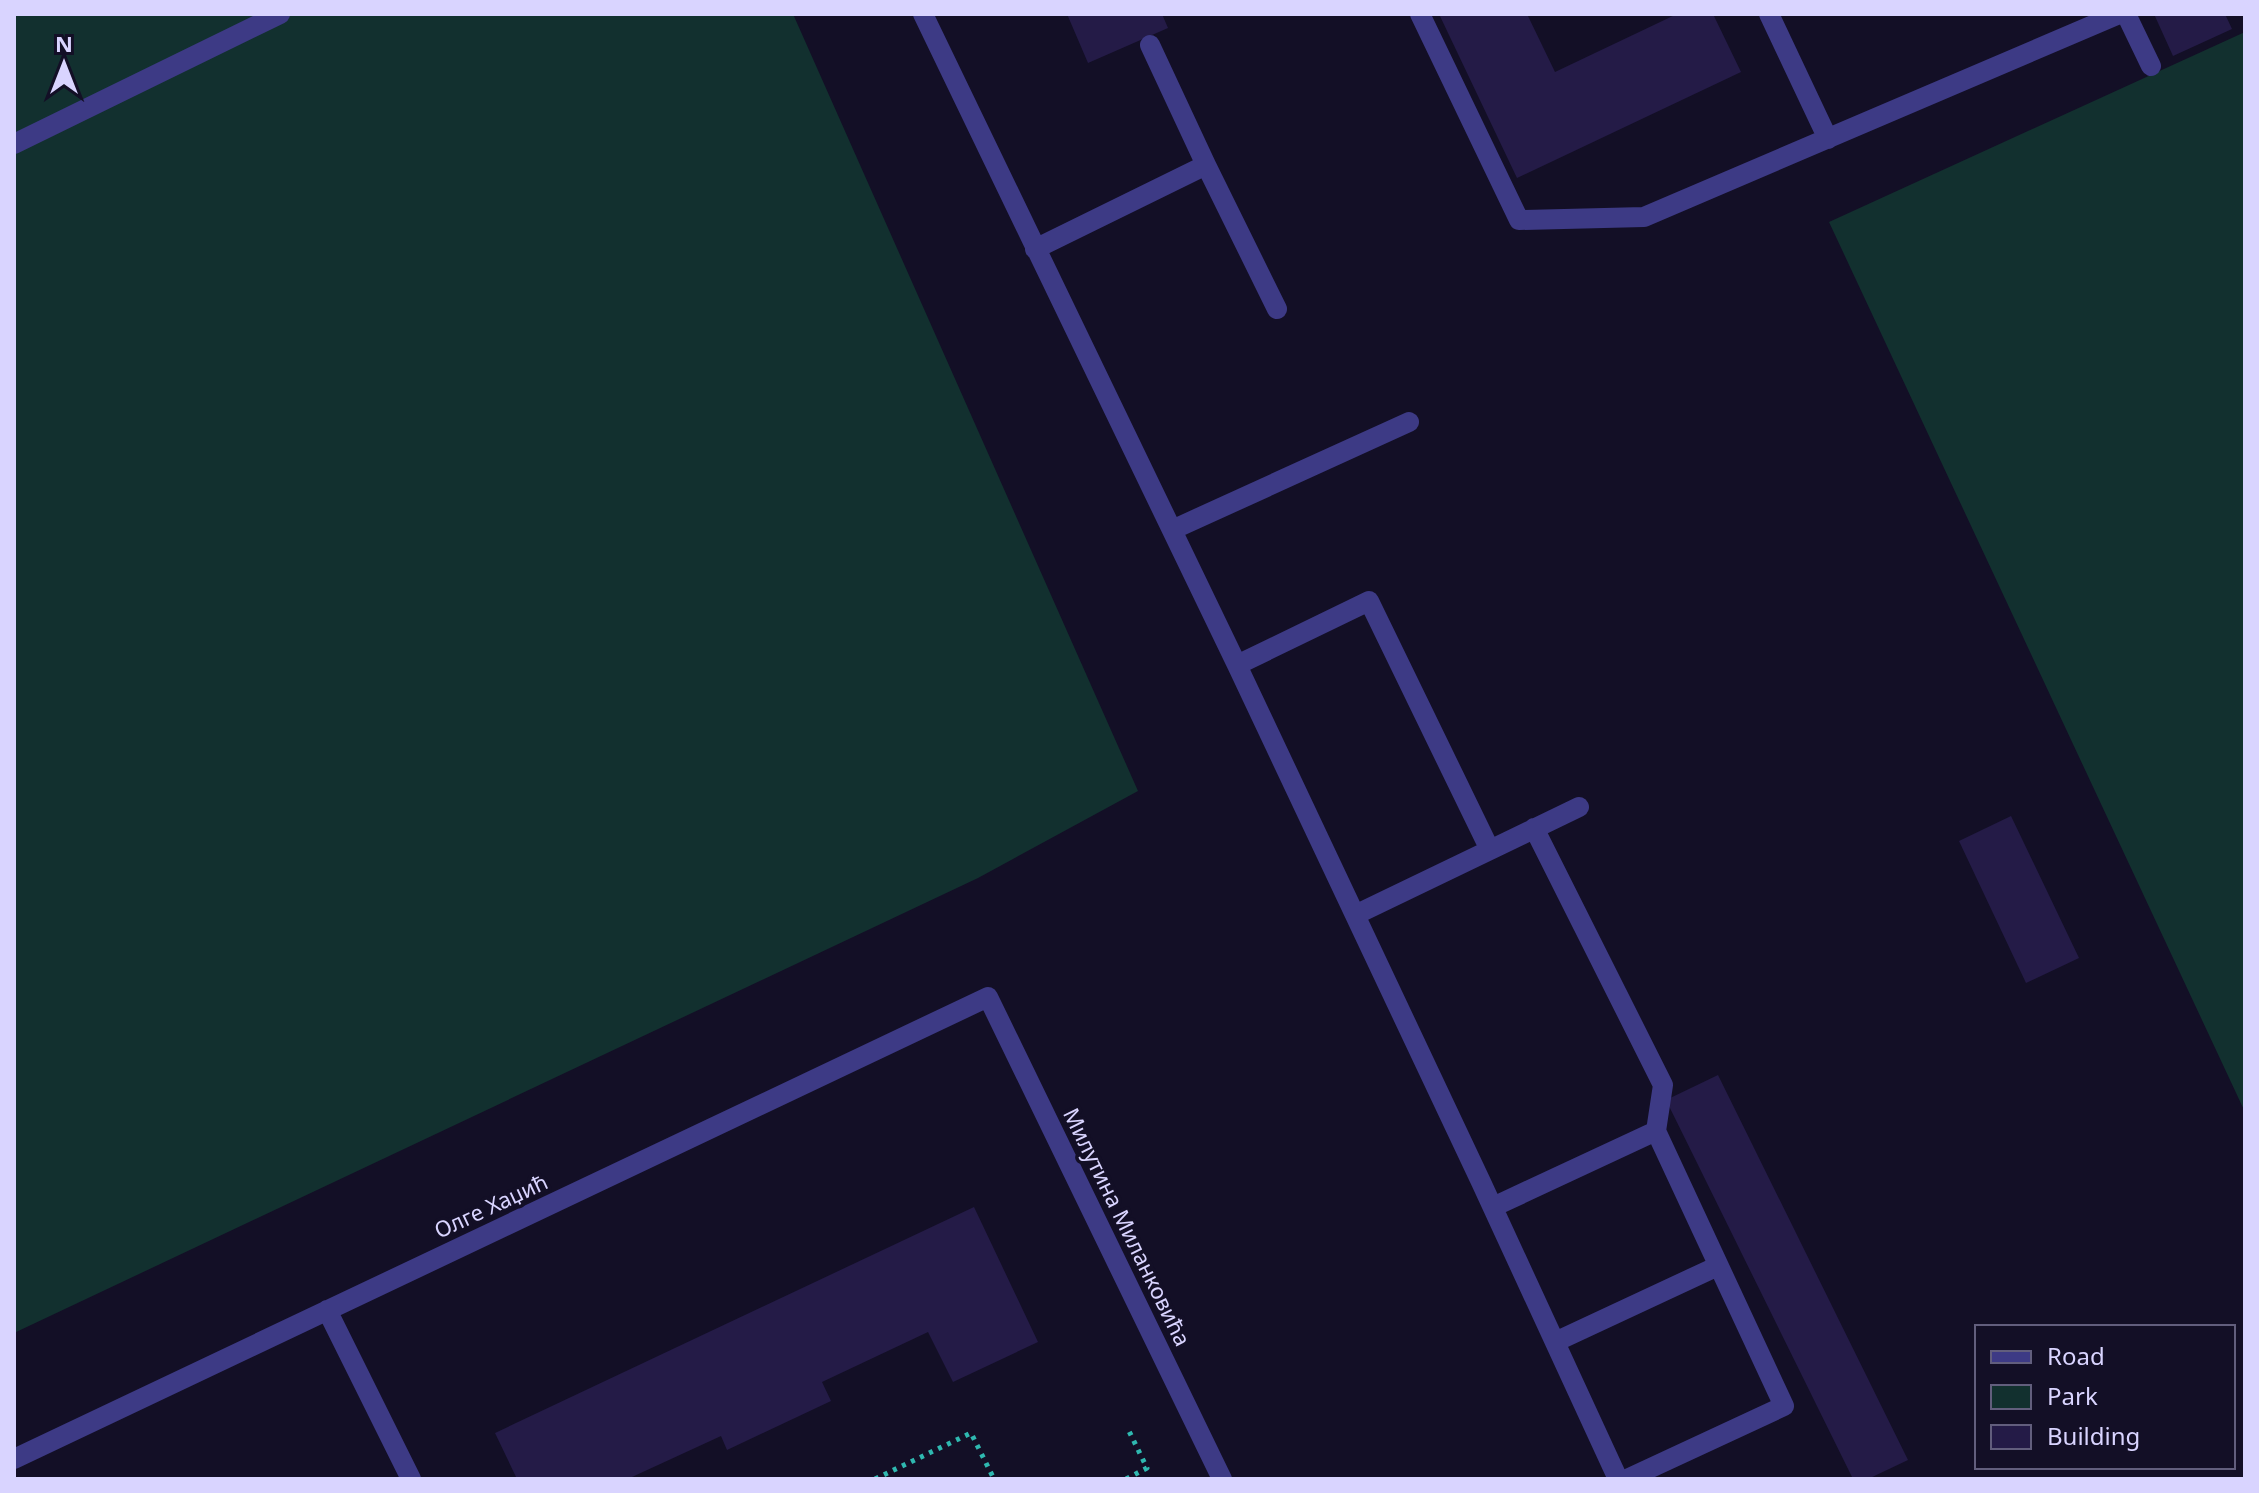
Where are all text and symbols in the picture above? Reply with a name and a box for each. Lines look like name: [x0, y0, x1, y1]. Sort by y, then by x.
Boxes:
north arrow: [24, 24, 104, 104]
text: N: [55, 28, 73, 58]
street label: Милутина Миланковића: [1057, 1102, 1199, 1351]
street label: Олге Хаџић: [429, 1166, 552, 1245]
legend: [1975, 1325, 2235, 1469]
text: Road: [2047, 1339, 2105, 1372]
text: Park: [2047, 1379, 2098, 1412]
text: Building: [2047, 1419, 2140, 1452]

